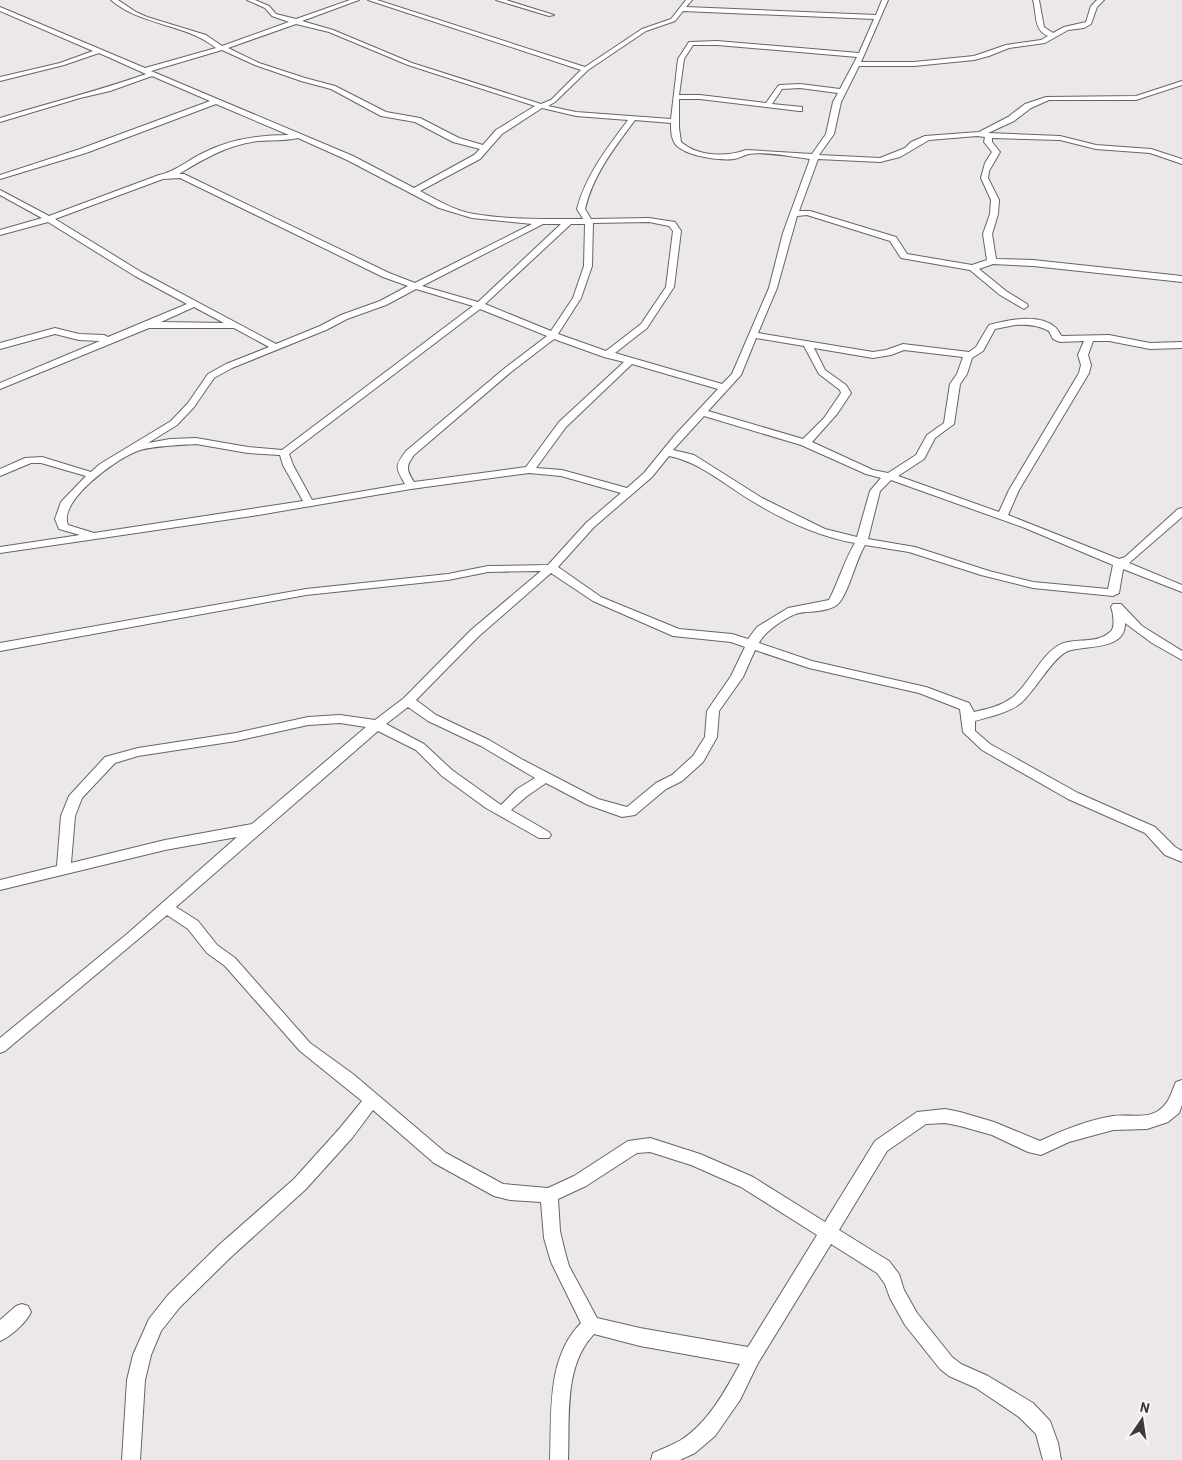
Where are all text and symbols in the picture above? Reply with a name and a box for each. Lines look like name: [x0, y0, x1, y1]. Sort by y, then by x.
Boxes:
north arrow: [1117, 1395, 1167, 1445]
text: N: [1139, 1398, 1151, 1416]

